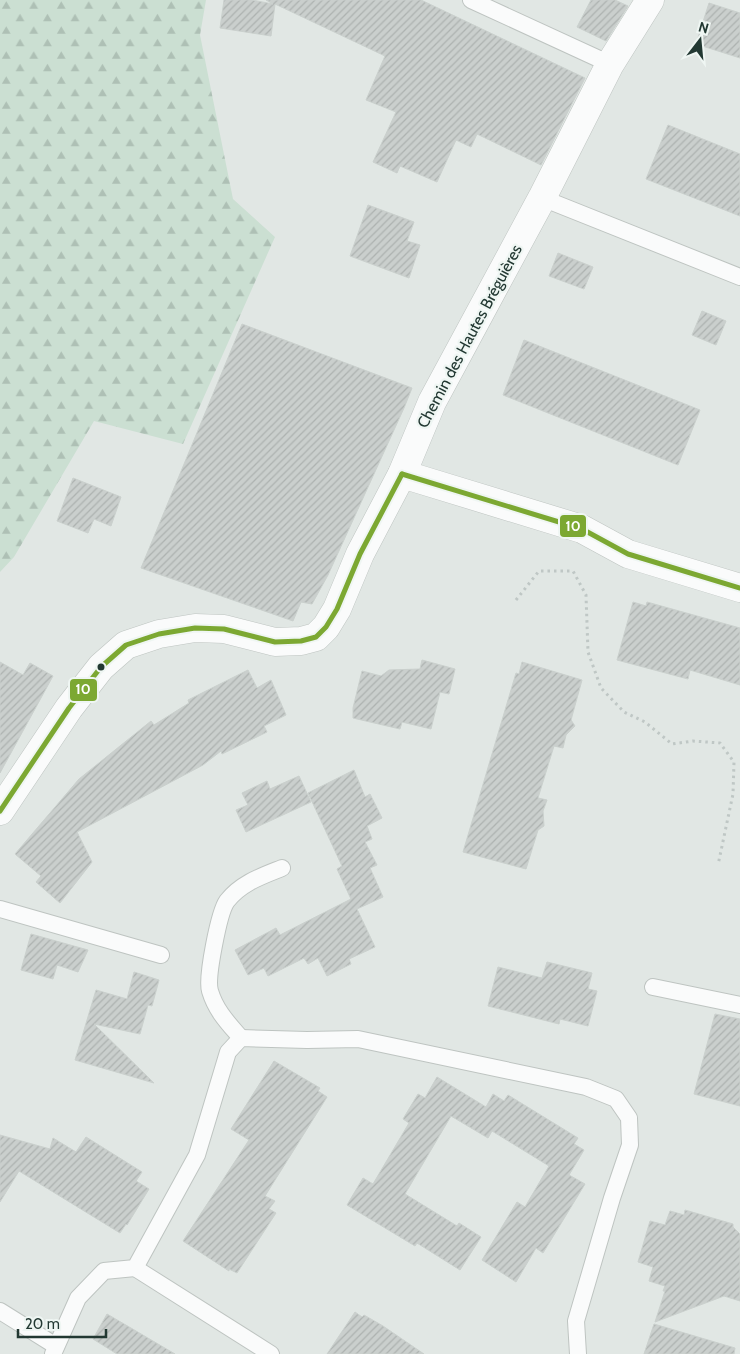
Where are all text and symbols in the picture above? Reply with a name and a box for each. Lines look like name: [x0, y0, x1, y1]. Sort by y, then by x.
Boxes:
north arrow: [675, 15, 725, 65]
text: N: [696, 17, 711, 38]
street label: Chemin des Hautes Bréguières: [413, 241, 526, 431]
line badge: 10: [559, 514, 587, 538]
text: 10: [565, 517, 581, 535]
unlabelled marker: [96, 662, 106, 672]
line badge: 10: [69, 678, 98, 702]
text: 10: [75, 680, 91, 698]
scale bar: [18, 1306, 105, 1338]
text: 20 m: [25, 1315, 60, 1333]

